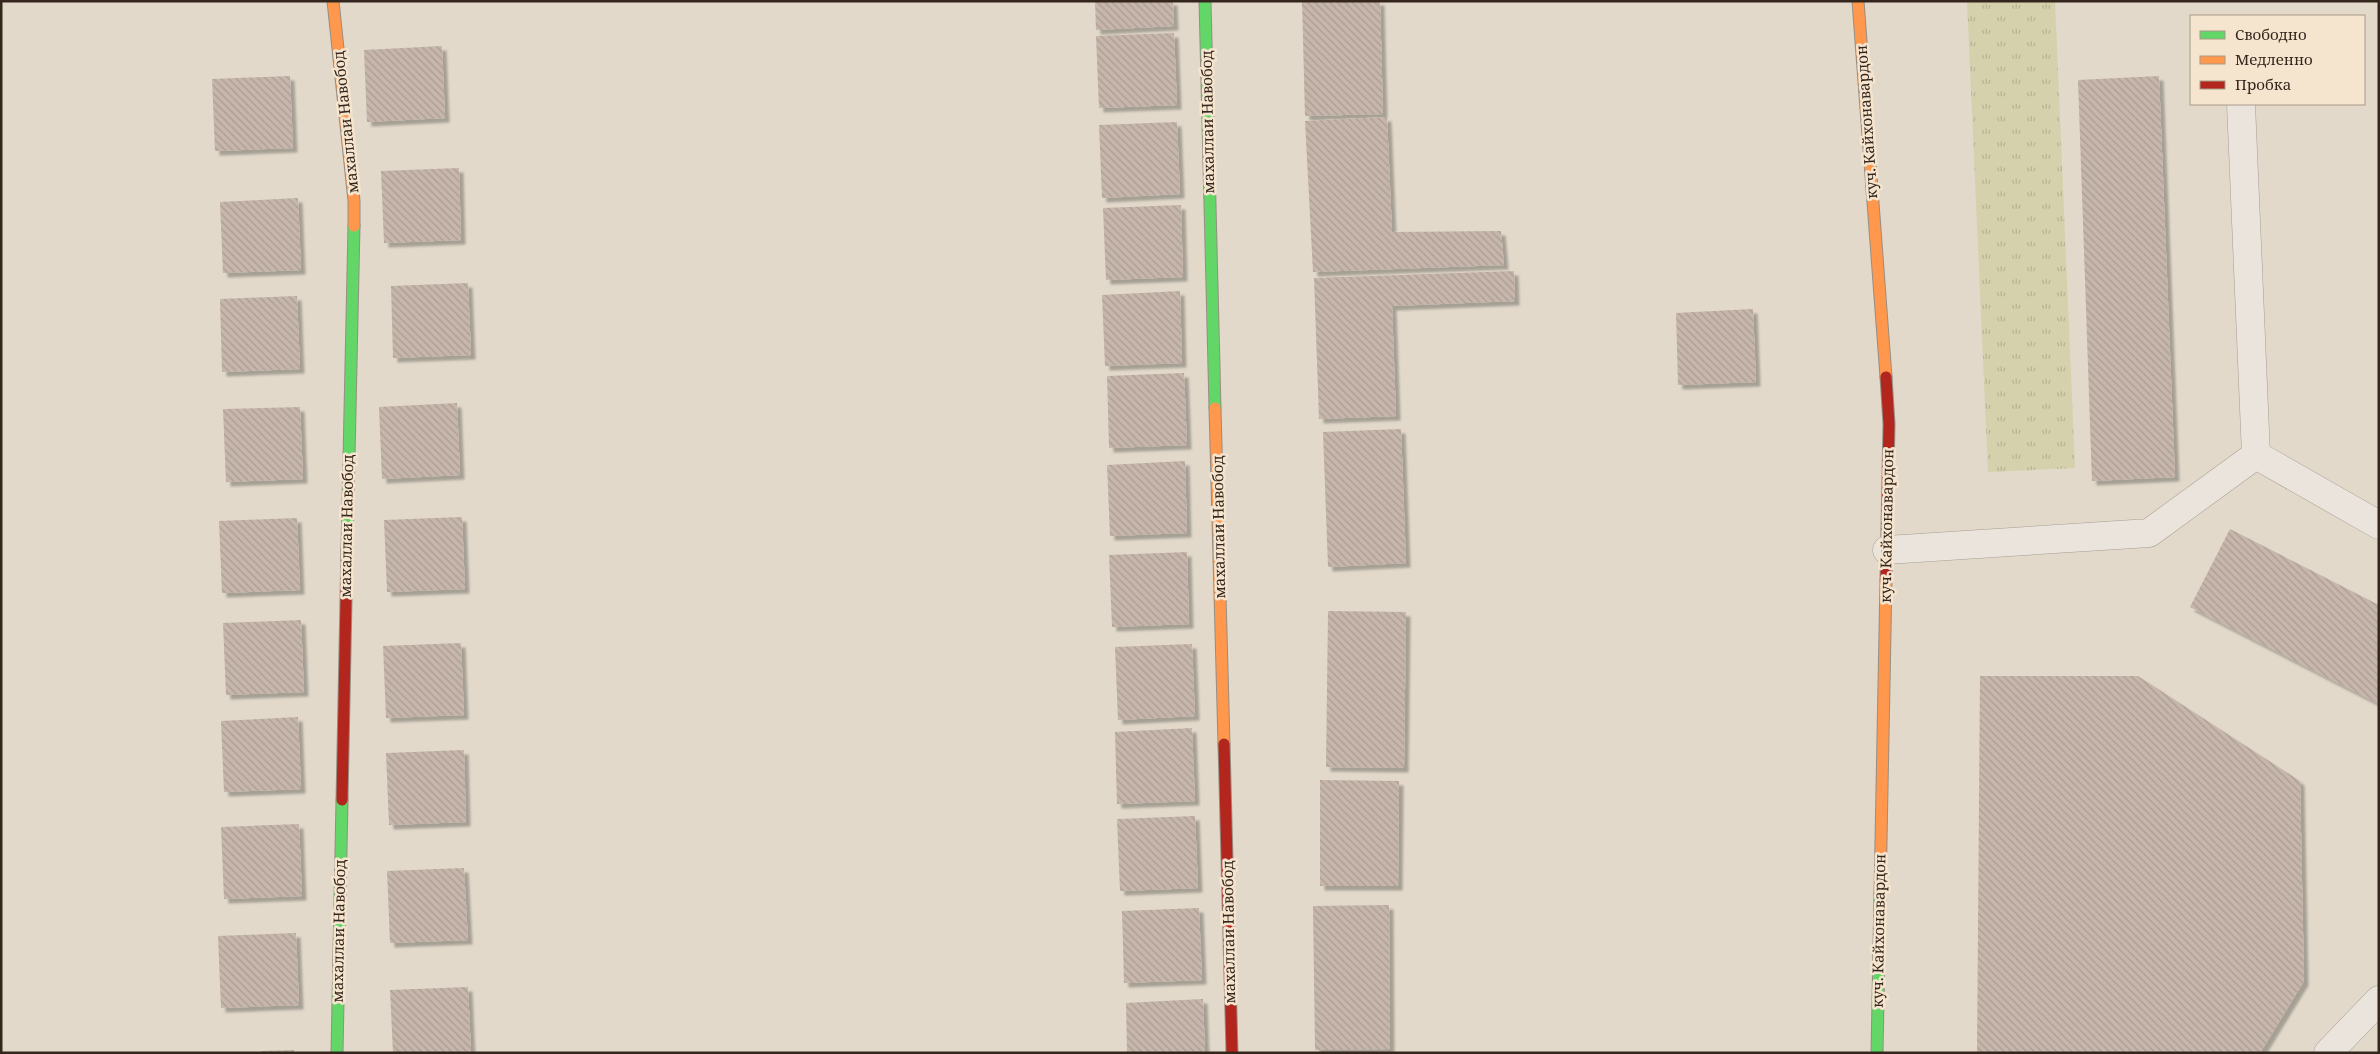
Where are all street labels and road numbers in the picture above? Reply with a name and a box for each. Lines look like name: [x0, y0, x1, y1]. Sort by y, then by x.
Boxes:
street label: куч. Кайхонавардон: [1851, 45, 1881, 200]
street label: махаллаи Навобод: [328, 50, 362, 194]
street label: махаллаи Навобод: [1196, 50, 1218, 194]
street label: куч. Кайхонавардон: [1875, 449, 1897, 603]
street label: махаллаи Навобод: [335, 454, 357, 598]
street label: махаллаи Навобод: [1207, 455, 1229, 599]
street label: куч. Кайхонавардон: [1867, 854, 1889, 1008]
street label: махаллаи Навобод: [327, 859, 349, 1003]
street label: махаллаи Навобод: [1217, 860, 1239, 1004]

